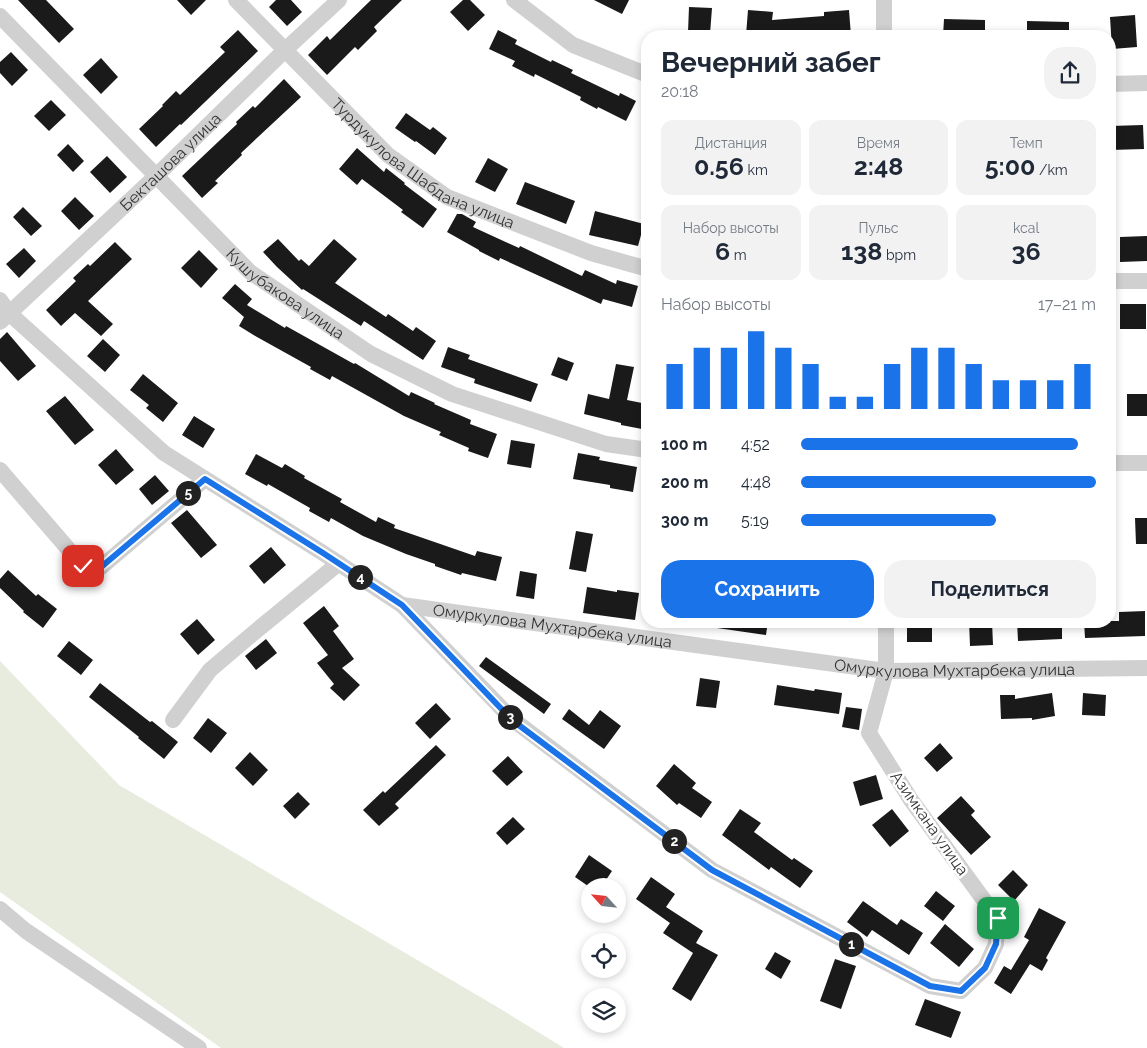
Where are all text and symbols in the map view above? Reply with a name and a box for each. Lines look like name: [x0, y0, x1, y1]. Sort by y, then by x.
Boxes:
text: Вечерний забег: [661, 46, 881, 79]
button: share: [1044, 47, 1096, 99]
text: 20:18: [661, 82, 698, 101]
street label: Турдукулова Шабдана улица: [327, 94, 517, 232]
street label: Бекташова улица: [116, 109, 225, 215]
text: Дистанция: [695, 135, 767, 151]
text: Время: [857, 135, 900, 151]
text: Темп: [1010, 135, 1043, 151]
text: 0.56: [694, 151, 744, 181]
text: 2:48: [854, 151, 903, 181]
text: 5:00: [985, 151, 1035, 181]
text: km: [744, 162, 768, 178]
text: /km: [1035, 162, 1068, 178]
text: Набор высоты: [683, 220, 779, 236]
text: Пульс: [858, 220, 899, 236]
text: kcal: [1013, 220, 1039, 236]
text: 6: [715, 236, 730, 266]
text: 138: [841, 236, 882, 266]
text: 36: [1012, 236, 1041, 266]
street label: Кушубакова улица: [222, 244, 348, 343]
text: m: [730, 247, 747, 263]
text: bpm: [882, 247, 916, 263]
text: Набор высоты: [661, 295, 771, 314]
text: 17–21 m: [1038, 295, 1096, 314]
text: 100 m: [661, 435, 707, 454]
text: 4:52: [741, 435, 770, 454]
text: 200 m: [661, 473, 708, 492]
text: 4:48: [741, 473, 771, 492]
pin: 5: [176, 480, 200, 506]
text: 5: [185, 485, 192, 501]
text: 300 m: [661, 511, 708, 530]
text: 5:19: [741, 511, 769, 530]
pin: [62, 545, 104, 587]
icon: check: [69, 552, 97, 580]
button: Сохранить: [661, 560, 874, 618]
button: Поделиться: [884, 560, 1096, 618]
pin: 4: [348, 564, 372, 590]
text: 4: [357, 569, 365, 585]
street label: Омуркулова Мухтарбека улица: [432, 600, 673, 652]
street label: Омуркулова Мухтарбека улица: [833, 655, 1075, 681]
pin: 3: [498, 704, 522, 730]
text: 3: [507, 709, 514, 725]
street label: Азимкана улица: [887, 768, 973, 879]
pin: 2: [662, 828, 686, 854]
text: 2: [671, 833, 678, 849]
north arrow: [581, 878, 626, 922]
map controls: [581, 878, 626, 1033]
pin: [977, 897, 1019, 939]
icon: arrive: [984, 904, 1012, 932]
pin: 1: [838, 932, 864, 956]
button: locate: [581, 933, 626, 978]
text: 1: [848, 936, 855, 952]
button: layers: [581, 988, 626, 1033]

